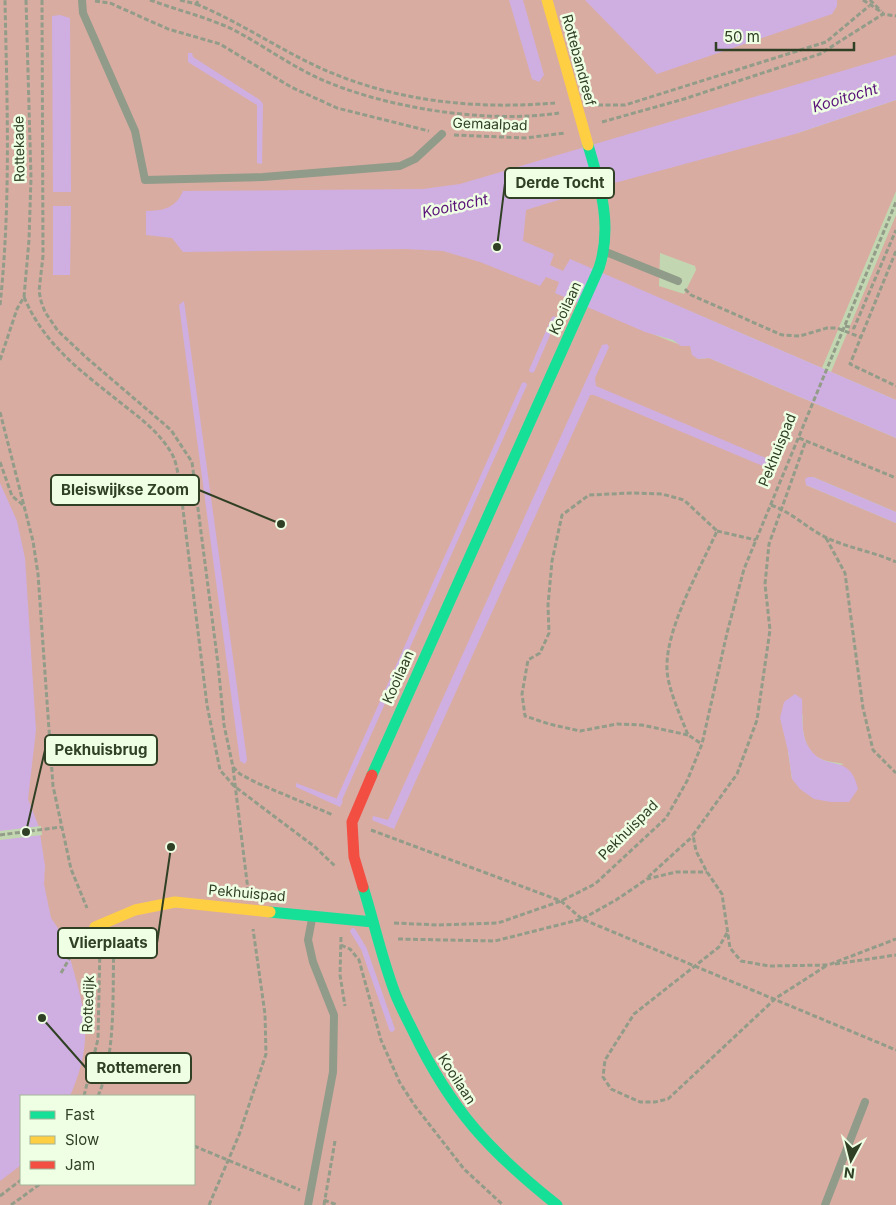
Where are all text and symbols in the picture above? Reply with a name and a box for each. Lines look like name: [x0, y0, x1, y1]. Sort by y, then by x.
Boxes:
street label: Rottebandreef: [559, 12, 600, 107]
scale bar: [716, 20, 854, 52]
text: 50 m: [724, 27, 760, 46]
water label: Kooitocht: [810, 78, 881, 116]
street label: Gemaalpad: [452, 114, 528, 133]
street label: Rottekade: [9, 116, 28, 182]
callout: Derde Tocht: [505, 168, 614, 198]
text: Derde Tocht: [515, 173, 605, 192]
water label: Kooitocht: [420, 189, 491, 222]
street label: Kooilaan: [545, 279, 584, 337]
street label: Pekhuispad: [754, 411, 799, 489]
callout: Bleiswijkse Zoom: [51, 475, 199, 505]
text: Bleiswijkse Zoom: [61, 480, 189, 499]
street label: Kooilaan: [378, 648, 417, 706]
callout: Pekhuisbrug: [45, 735, 157, 765]
text: Pekhuisbrug: [55, 740, 147, 759]
street label: Pekhuispad: [594, 796, 661, 863]
street label: Pekhuispad: [208, 881, 286, 904]
callout: Vlierplaats: [58, 928, 157, 958]
text: Vlierplaats: [68, 933, 148, 952]
street label: Rottedijk: [78, 975, 97, 1033]
street label: Kooilaan: [435, 1050, 480, 1107]
callout: Rottemeren: [86, 1053, 191, 1083]
text: Rottemeren: [97, 1058, 181, 1077]
legend: [20, 1095, 195, 1185]
text: Fast: [65, 1105, 95, 1124]
text: Slow: [65, 1130, 99, 1149]
north arrow: [826, 1135, 876, 1185]
text: Jam: [65, 1155, 95, 1174]
text: N: [843, 1164, 856, 1182]

